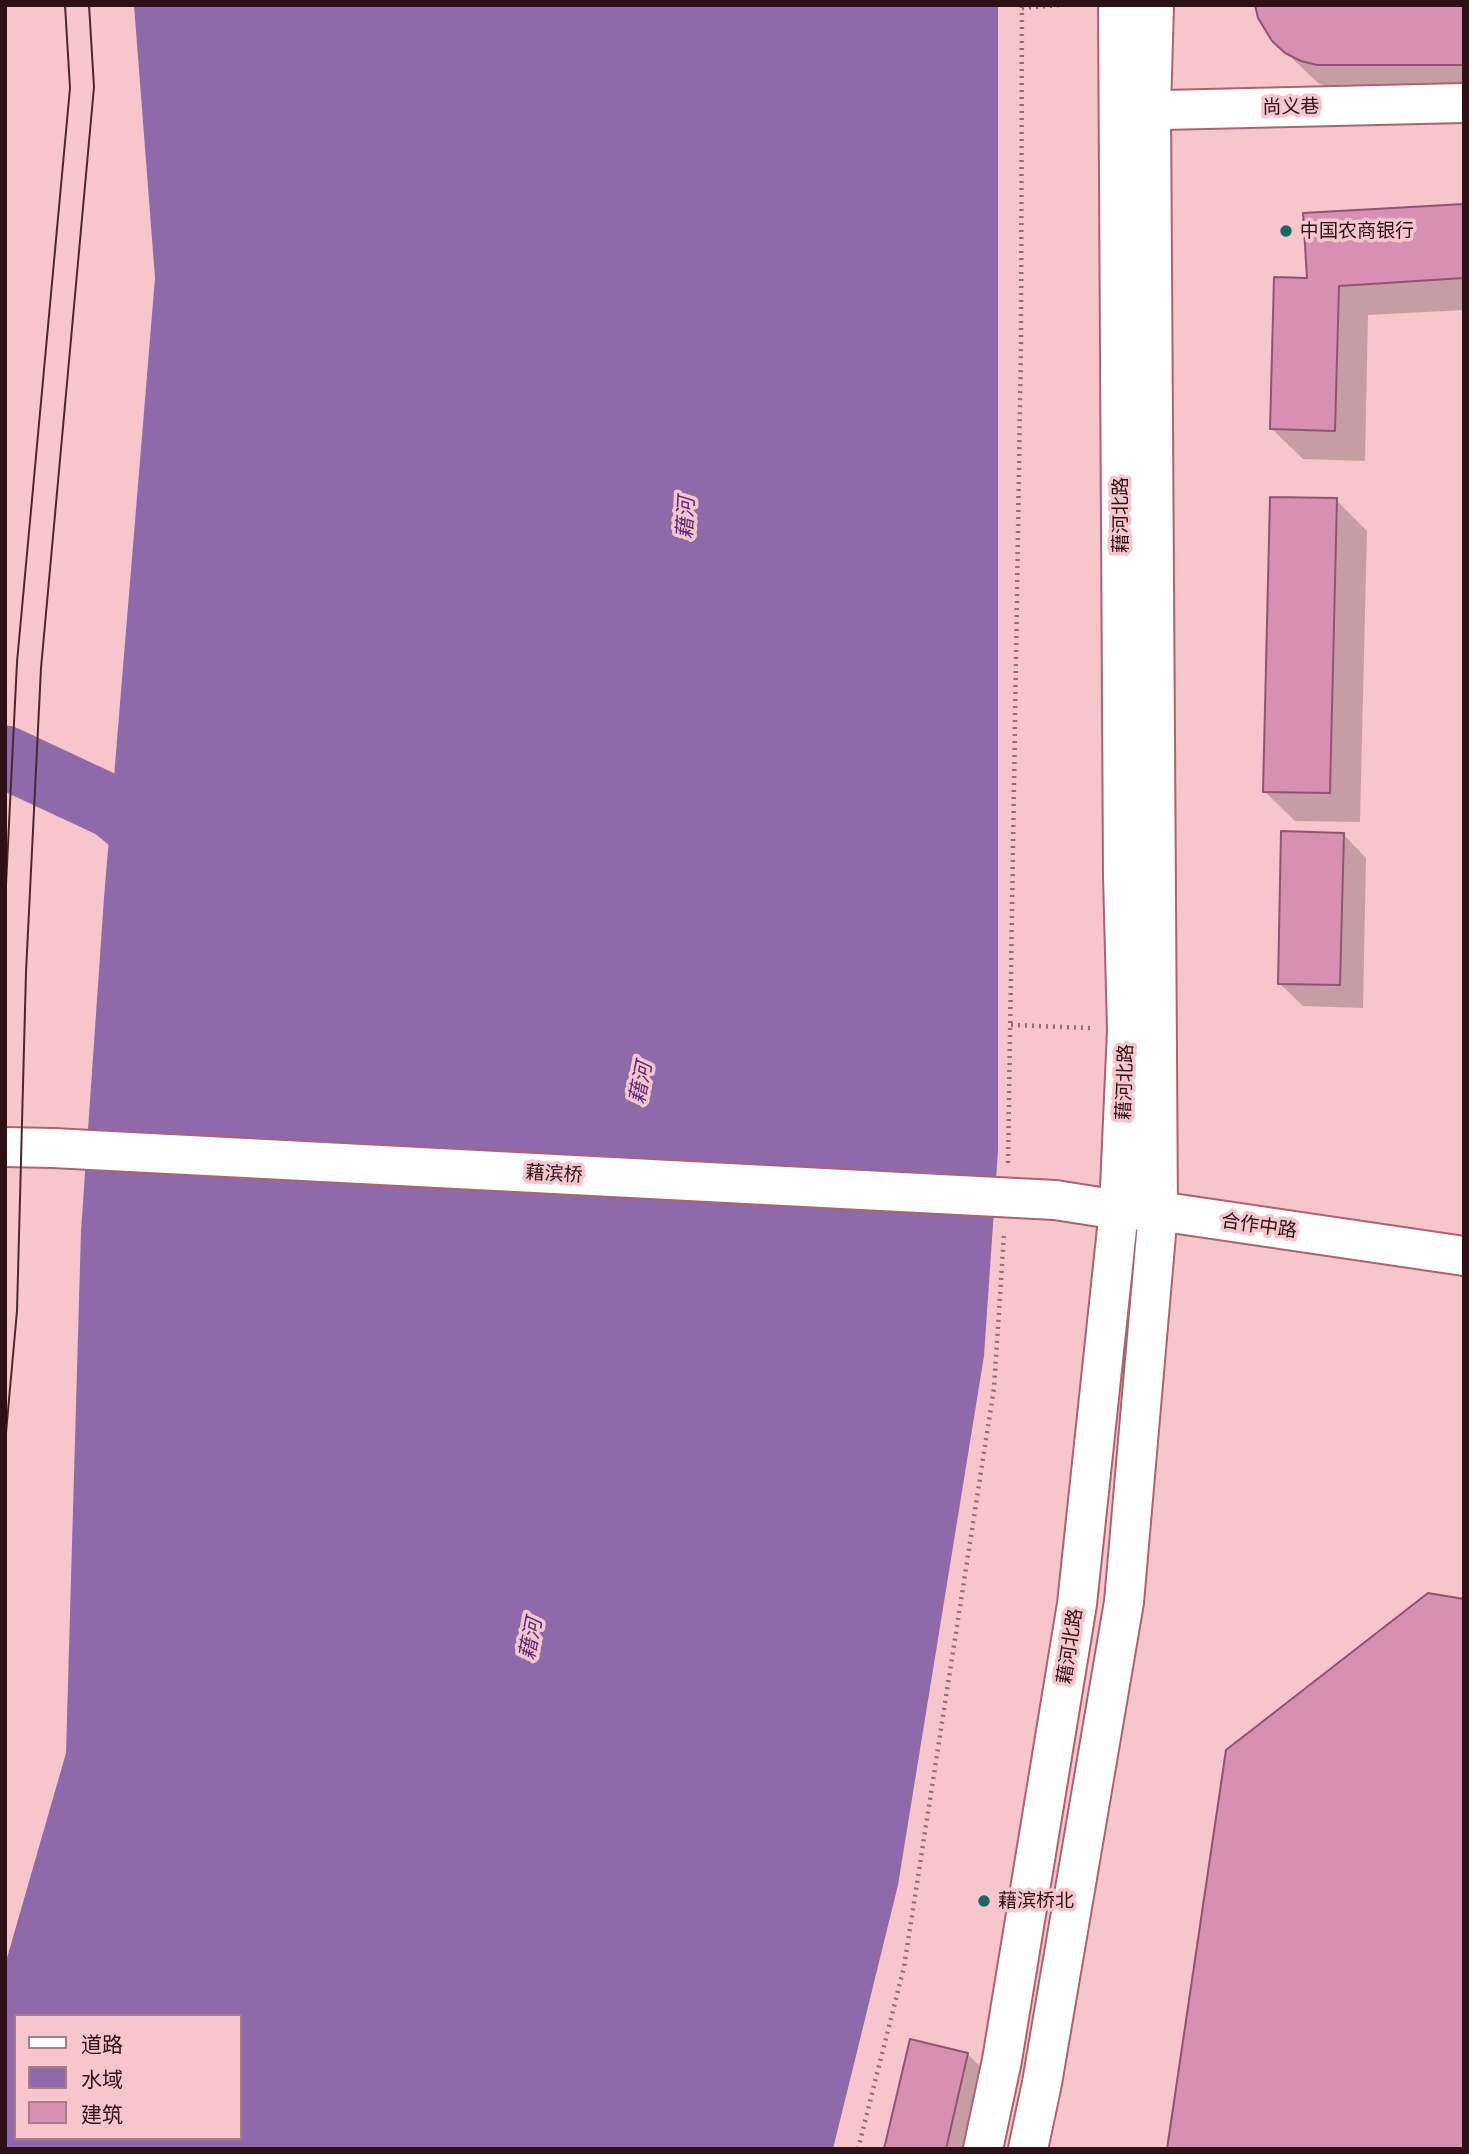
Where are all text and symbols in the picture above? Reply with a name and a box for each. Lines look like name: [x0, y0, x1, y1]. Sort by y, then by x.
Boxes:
street label: 尚义巷: [1262, 95, 1320, 119]
place label: 中国农商银行: [1300, 220, 1414, 242]
marker: 中国农商银行: [1278, 223, 1294, 239]
street label: 藉河北路: [1110, 477, 1132, 553]
water label: 藉河: [672, 496, 700, 540]
street label: 藉河北路: [1112, 1044, 1138, 1120]
water label: 藉河: [625, 1060, 657, 1106]
street label: 藉滨桥: [525, 1161, 583, 1187]
street label: 合作中路: [1220, 1209, 1298, 1243]
street label: 藉河北路: [1053, 1607, 1087, 1685]
water label: 藉河: [515, 1616, 547, 1662]
place label: 藉滨桥北: [998, 1890, 1074, 1912]
marker: 藉滨桥北: [976, 1893, 992, 1909]
legend: [14, 2014, 242, 2140]
text: 道路: [81, 2029, 123, 2057]
text: 水域: [81, 2064, 123, 2092]
text: 建筑: [81, 2099, 123, 2127]

